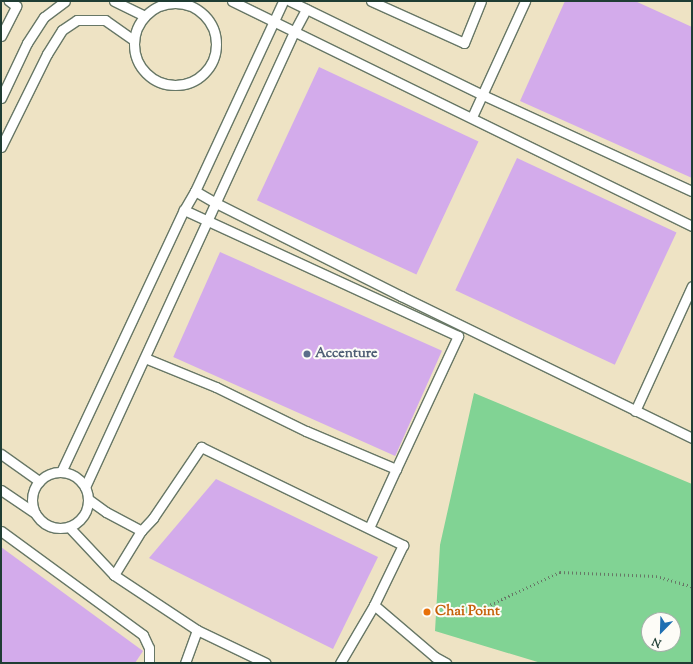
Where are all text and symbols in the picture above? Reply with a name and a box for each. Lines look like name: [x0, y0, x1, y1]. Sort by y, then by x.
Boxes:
place label: Accenture: [315, 346, 378, 362]
marker: Accenture: [302, 349, 312, 359]
place label: Chai Point: [435, 604, 500, 620]
marker: Chai Point: [422, 607, 432, 617]
north arrow: [641, 612, 681, 652]
text: N: [650, 633, 664, 651]

